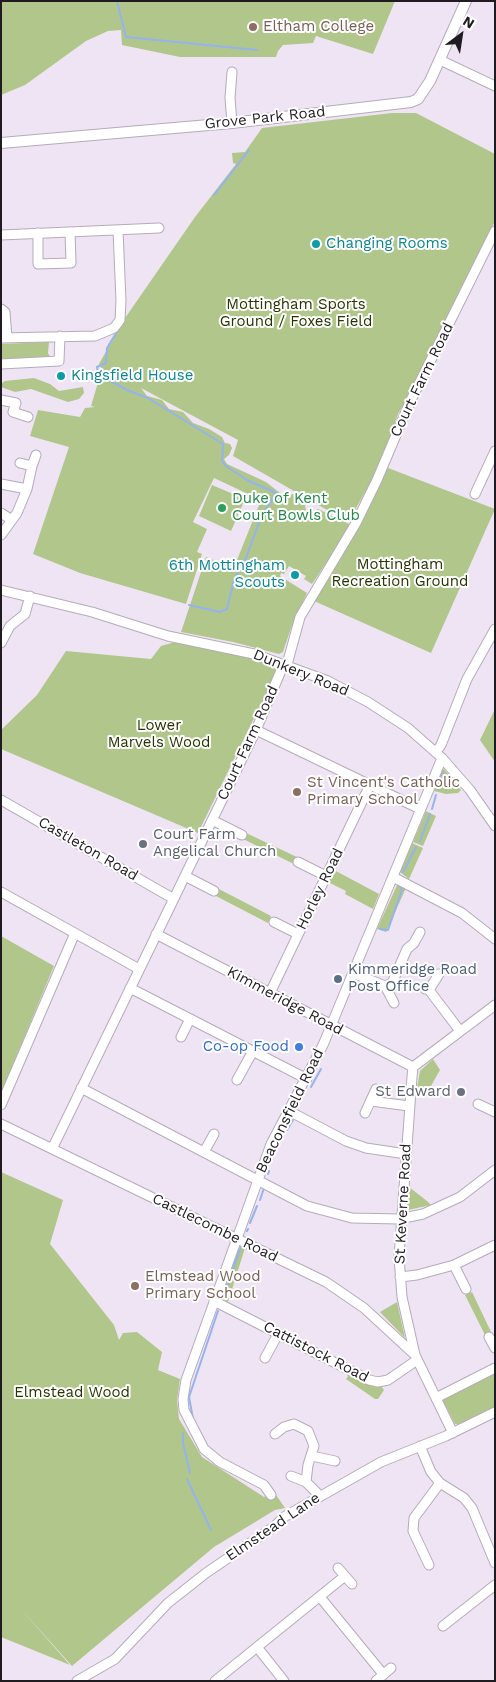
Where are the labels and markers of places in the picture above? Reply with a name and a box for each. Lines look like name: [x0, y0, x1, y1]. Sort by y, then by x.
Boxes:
place label: Eltham College: [263, 18, 374, 36]
marker: Eltham College: [247, 21, 259, 33]
place label: Changing Rooms: [326, 235, 448, 253]
marker: Changing Rooms: [310, 238, 322, 250]
place label: Kingsfield House: [71, 367, 193, 385]
marker: Kingsfield House: [55, 370, 67, 382]
place label: Duke of Kent Court Bowls Club: [232, 490, 360, 525]
marker: Duke of Kent Court Bowls Club: [216, 502, 228, 514]
place label: 6th Mottingham Scouts: [169, 557, 285, 592]
marker: 6th Mottingham Scouts: [289, 569, 301, 581]
place label: St Vincent's Catholic Primary School: [307, 774, 460, 809]
marker: St Vincent's Catholic Primary School: [291, 786, 303, 798]
place label: Court Farm Angelical Church: [153, 826, 276, 861]
marker: Court Farm Angelical Church: [137, 838, 149, 850]
place label: Kimmeridge Road Post Office: [348, 961, 477, 996]
marker: Kimmeridge Road Post Office: [332, 973, 344, 985]
place label: Co-op Food: [203, 1038, 289, 1056]
marker: Co-op Food: [293, 1041, 305, 1053]
place label: St Edward: [375, 1083, 451, 1101]
marker: St Edward: [455, 1086, 467, 1098]
place label: Elmstead Wood Primary School: [145, 1268, 261, 1303]
marker: Elmstead Wood Primary School: [129, 1280, 141, 1292]

